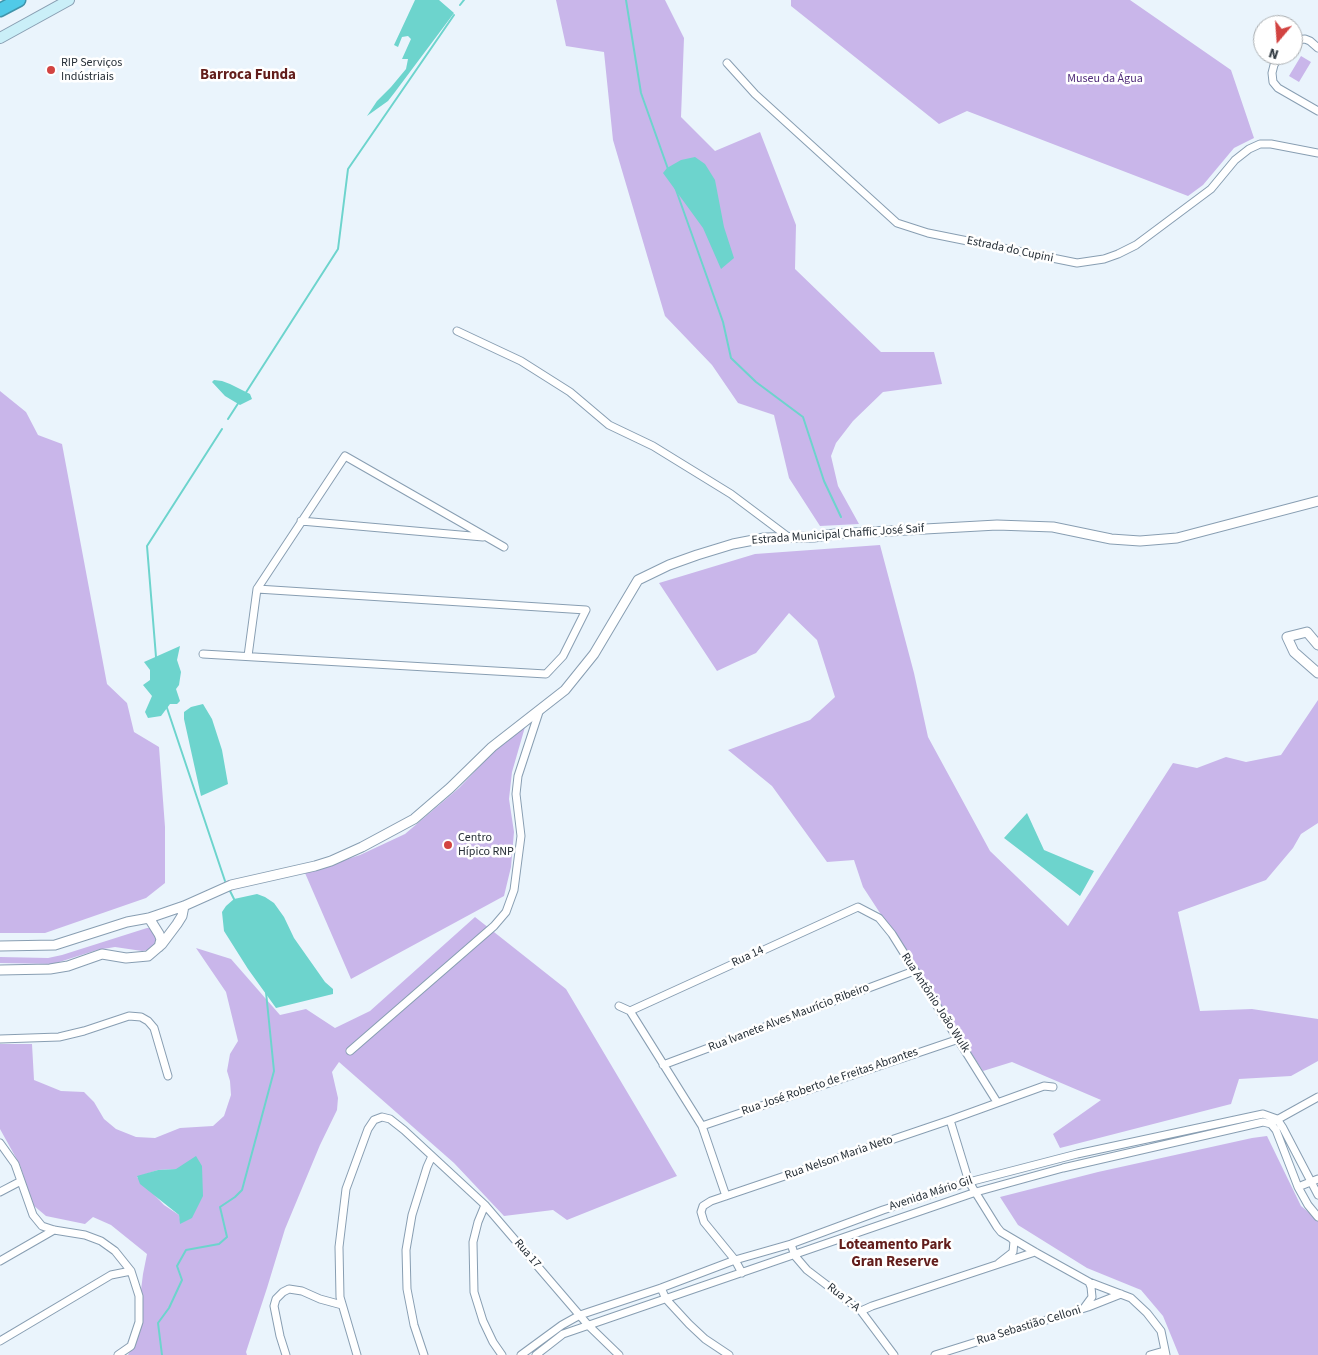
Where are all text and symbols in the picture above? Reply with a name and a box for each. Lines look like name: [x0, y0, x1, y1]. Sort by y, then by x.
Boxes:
north arrow: [1253, 15, 1303, 65]
text: N: [1266, 42, 1281, 64]
place label: RIP Serviços Indústriais: [61, 56, 122, 84]
marker: RIP Serviços Indústriais: [45, 64, 57, 76]
district label: Barroca Funda: [200, 67, 296, 85]
park label: Museu da Água: [1067, 72, 1143, 86]
street label: Estrada do Cupini: [965, 234, 1055, 266]
street label: Estrada Municipal Chaffic José Saif: [751, 522, 925, 548]
place label: Centro Hípico RNP: [458, 831, 514, 859]
marker: Centro Hípico RNP: [442, 839, 454, 851]
street label: Rua 14: [730, 943, 766, 971]
street label: Rua Antônio João Wulk: [897, 951, 973, 1055]
street label: Rua lvanete Alves Maurício Ribeiro: [707, 981, 871, 1055]
street label: Rua José Roberto de Freitas Abrantes: [740, 1045, 920, 1119]
street label: Rua Nelson Maria Neto: [783, 1133, 895, 1183]
street label: Avenida Mário Gil: [888, 1174, 974, 1214]
street label: Rua 17: [511, 1237, 543, 1271]
district label: Loteamento Park Gran Reserve: [838, 1237, 952, 1272]
street label: Rua 7-A: [824, 1281, 862, 1315]
street label: Rua Sebastião Celloni: [975, 1303, 1083, 1349]

